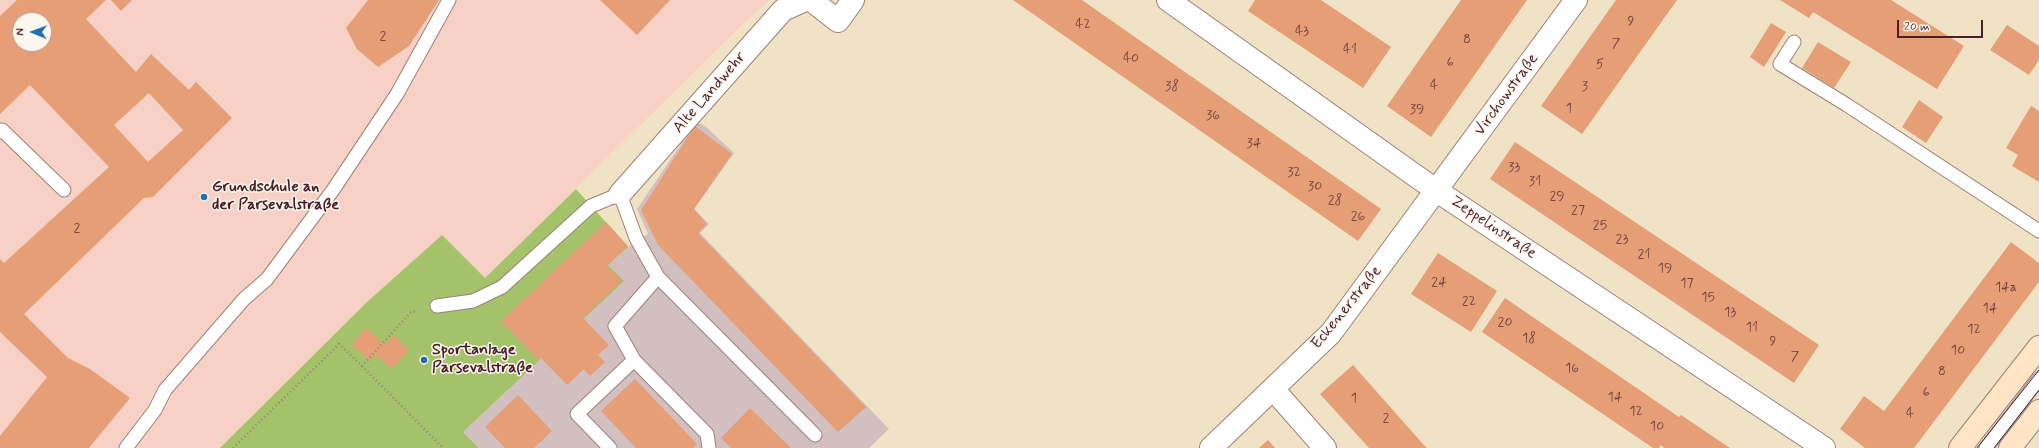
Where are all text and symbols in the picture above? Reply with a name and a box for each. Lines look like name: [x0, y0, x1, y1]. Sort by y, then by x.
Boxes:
north arrow: [12, 12, 52, 52]
scale bar: [1899, 12, 1985, 38]
house number: 9: [1628, 14, 1634, 30]
house number: 42: [1075, 17, 1091, 33]
text: 20 m: [1904, 19, 1930, 35]
house number: 43: [1295, 24, 1309, 40]
text: N: [14, 28, 28, 36]
house number: 2: [380, 29, 386, 45]
house number: 8: [1463, 32, 1471, 48]
house number: 7: [1612, 36, 1620, 52]
house number: 41: [1343, 42, 1357, 58]
street label: Alte Landwehr: [669, 48, 751, 138]
street label: Virchowstraße: [1471, 50, 1543, 140]
house number: 40: [1123, 51, 1139, 67]
house number: 6: [1446, 55, 1454, 71]
house number: 5: [1596, 57, 1604, 73]
house number: 4: [1430, 78, 1438, 94]
house number: 38: [1165, 79, 1179, 95]
house number: 3: [1582, 79, 1588, 95]
house number: 1: [1566, 101, 1572, 117]
house number: 39: [1410, 102, 1424, 118]
house number: 36: [1206, 108, 1220, 124]
house number: 34: [1247, 136, 1261, 152]
house number: 33: [1508, 160, 1520, 176]
house number: 32: [1287, 165, 1301, 181]
house number: 31: [1529, 174, 1541, 190]
place label: Grundschule an der Parsevalstraße: [212, 178, 339, 216]
house number: 30: [1308, 179, 1322, 195]
house number: 29: [1549, 189, 1565, 205]
marker: Grundschule an der Parsevalstraße: [199, 192, 209, 202]
street label: Zeppelinstraße: [1446, 192, 1540, 264]
house number: 28: [1328, 193, 1342, 209]
house number: 27: [1571, 203, 1585, 219]
house number: 26: [1351, 209, 1365, 225]
house number: 25: [1593, 218, 1607, 234]
house number: 2: [74, 221, 80, 237]
house number: 23: [1616, 232, 1628, 248]
house number: 21: [1638, 247, 1650, 263]
house number: 19: [1658, 261, 1672, 277]
street label: Eckenerstraße: [1308, 262, 1386, 354]
house number: 24: [1431, 275, 1447, 291]
house number: 17: [1680, 276, 1694, 292]
house number: 14a: [1995, 280, 2017, 296]
house number: 15: [1701, 290, 1715, 306]
house number: 22: [1462, 294, 1476, 310]
house number: 14: [1983, 301, 1997, 317]
house number: 13: [1724, 305, 1736, 321]
house number: 20: [1498, 315, 1512, 331]
house number: 11: [1746, 320, 1758, 336]
house number: 12: [1967, 322, 1981, 338]
house number: 18: [1522, 331, 1536, 347]
house number: 9: [1770, 334, 1776, 350]
place label: Sportanlage Parsevalstraße: [432, 341, 533, 379]
house number: 10: [1951, 343, 1965, 359]
house number: 7: [1791, 349, 1799, 365]
marker: Sportanlage Parsevalstraße: [419, 355, 429, 365]
house number: 16: [1565, 361, 1579, 377]
house number: 8: [1938, 364, 1946, 380]
house number: 6: [1922, 385, 1930, 401]
house number: 14: [1608, 390, 1622, 406]
house number: 1: [1351, 391, 1357, 407]
house number: 12: [1629, 404, 1643, 420]
house number: 4: [1906, 406, 1914, 422]
house number: 2: [1383, 411, 1389, 427]
house number: 10: [1650, 419, 1664, 435]

